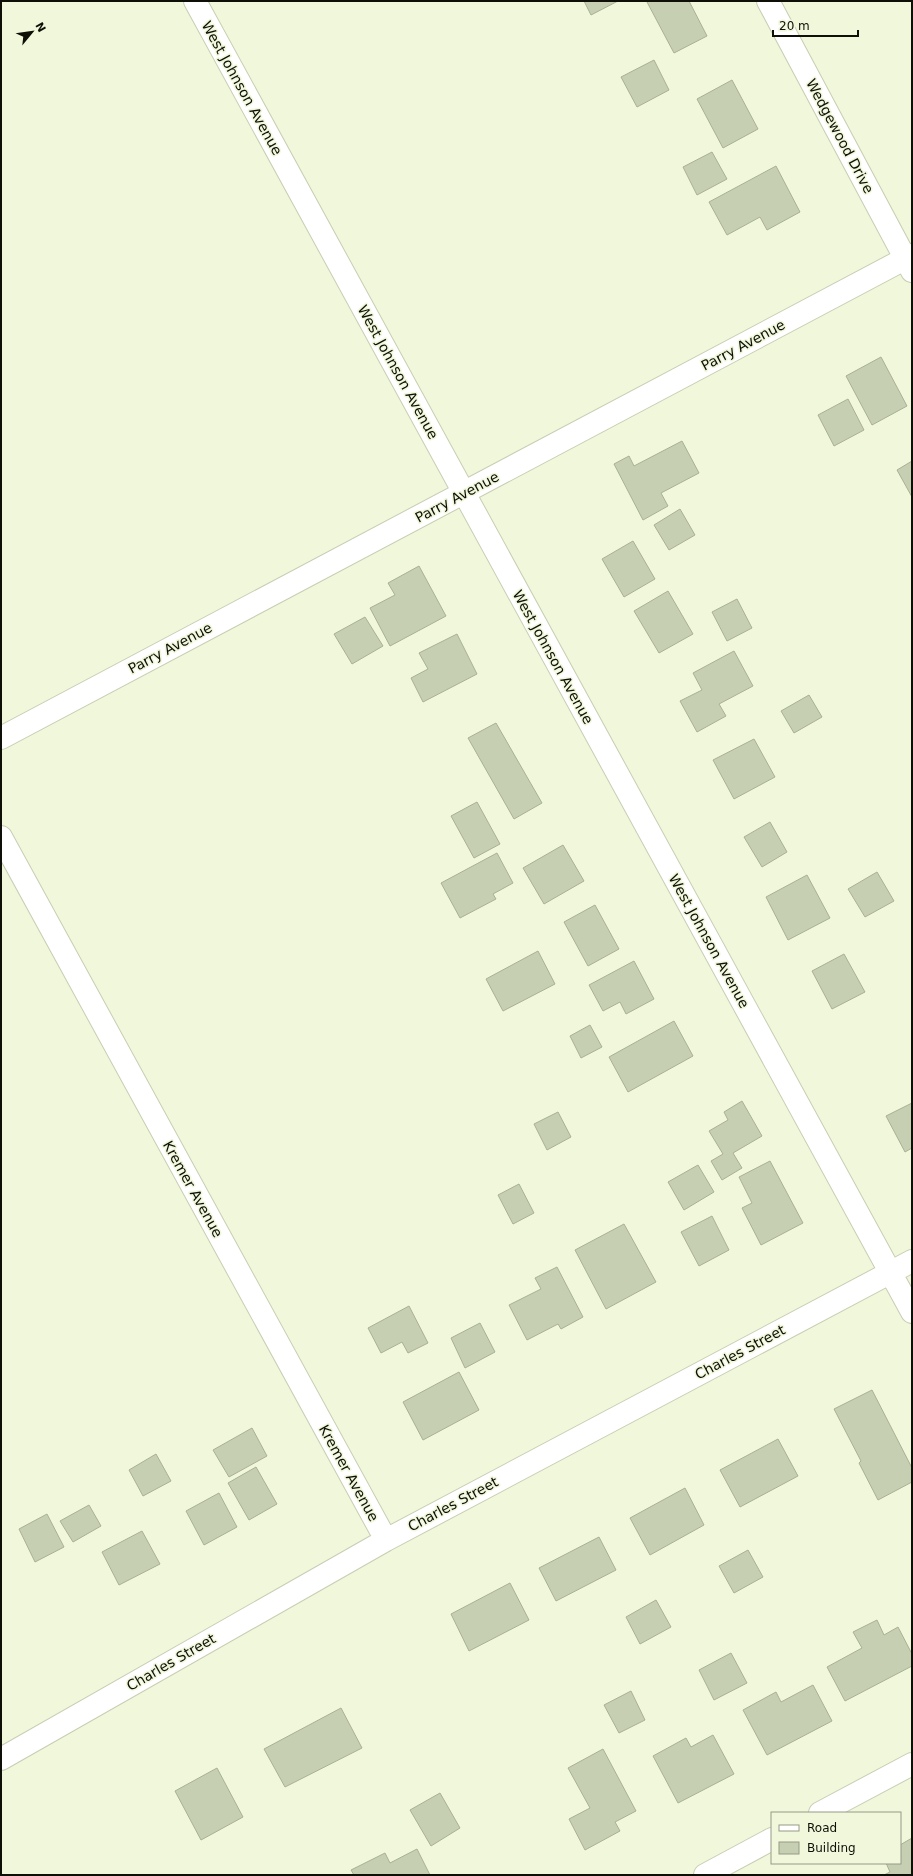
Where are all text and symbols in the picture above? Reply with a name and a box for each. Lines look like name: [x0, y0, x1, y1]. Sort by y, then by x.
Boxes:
north arrow: [12, 12, 52, 52]
scale bar: [773, 12, 858, 38]
street label: West Johnson Avenue: [199, 18, 285, 158]
text: 20 m: [779, 19, 810, 33]
text: N: [32, 20, 48, 35]
street label: Wedgewood Drive: [803, 76, 877, 196]
street label: West Johnson Avenue: [355, 302, 441, 442]
street label: Parry Avenue: [698, 316, 788, 374]
street label: Parry Avenue: [412, 468, 502, 526]
street label: West Johnson Avenue: [510, 587, 596, 727]
street label: Parry Avenue: [125, 619, 215, 677]
street label: West Johnson Avenue: [666, 871, 752, 1011]
street label: Kremer Avenue: [160, 1138, 226, 1240]
street label: Charles Street: [692, 1321, 788, 1382]
street label: Kremer Avenue: [316, 1422, 382, 1524]
street label: Charles Street: [405, 1473, 501, 1534]
street label: Charles Street: [124, 1630, 219, 1694]
legend: [771, 1812, 901, 1864]
text: Road: [807, 1821, 837, 1835]
text: Building: [807, 1841, 856, 1855]

